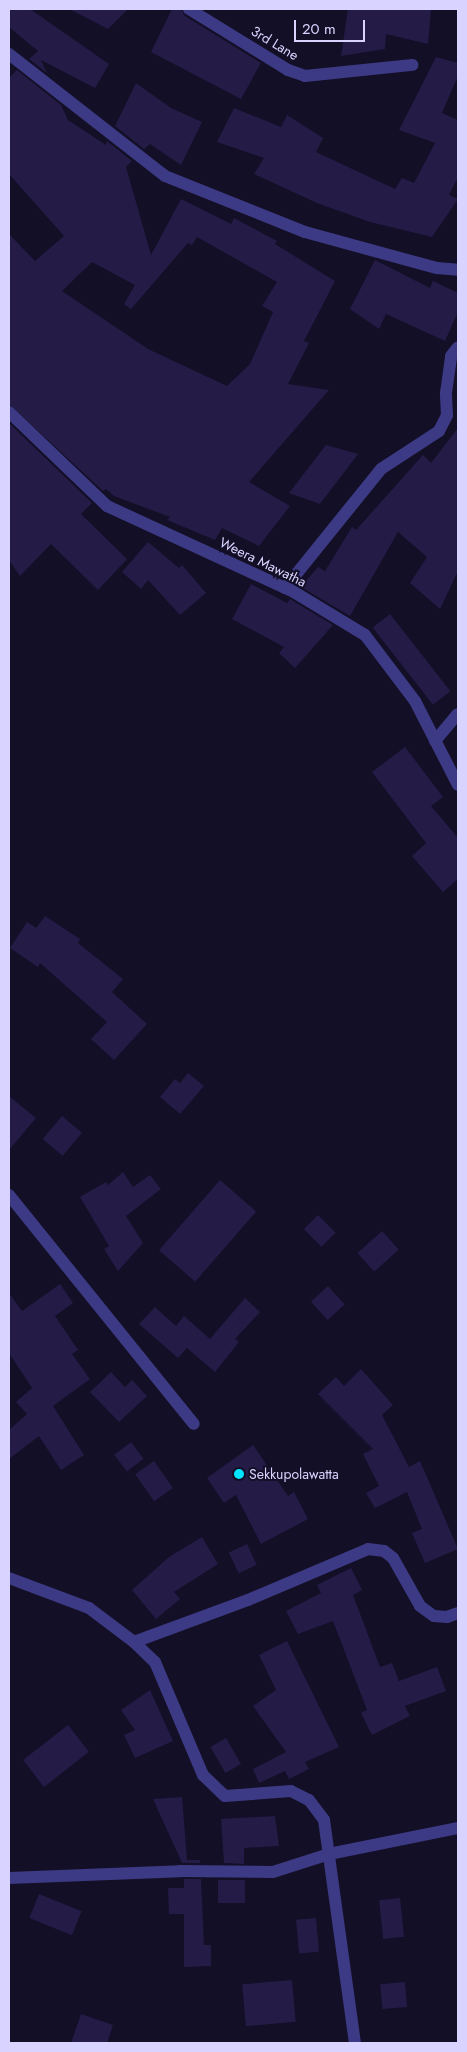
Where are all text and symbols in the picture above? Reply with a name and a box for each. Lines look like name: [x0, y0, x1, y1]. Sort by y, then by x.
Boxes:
scale bar: [297, 10, 368, 42]
text: 20 m: [302, 18, 336, 40]
street label: 3rd Lane: [248, 22, 302, 64]
street label: Weera Mawatha: [217, 534, 309, 590]
place label: Sekkupolawatta: [249, 1466, 339, 1482]
marker: Sekkupolawatta: [233, 1468, 245, 1480]

